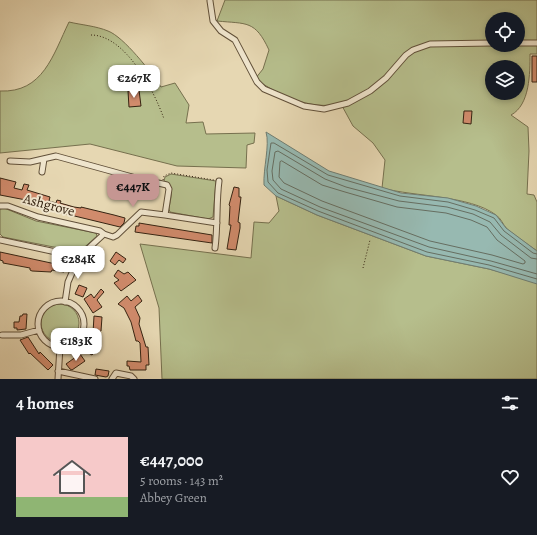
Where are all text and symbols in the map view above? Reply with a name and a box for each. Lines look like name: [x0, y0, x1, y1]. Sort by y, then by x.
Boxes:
map controls: [485, 12, 525, 100]
button: locate: [485, 12, 525, 52]
button: layers: [485, 60, 525, 100]
pin: €267K: [106, 65, 162, 99]
text: €267K: [117, 69, 151, 86]
pin: €447K: [105, 174, 161, 208]
text: €447K: [116, 178, 150, 195]
street label: Ashgrove: [20, 189, 77, 221]
pin: €284K: [50, 246, 106, 280]
text: €284K: [61, 250, 95, 267]
pin: €183K: [48, 328, 104, 362]
text: €183K: [60, 332, 92, 349]
text: 4 homes: [16, 392, 74, 415]
icon: filters: [499, 392, 521, 414]
text: €447,000: [140, 449, 203, 472]
icon: home: [48, 453, 96, 501]
icon: heart: [499, 466, 521, 488]
text: 5 rooms · 143 m²: [140, 472, 223, 489]
text: Abbey Green: [140, 489, 207, 506]

